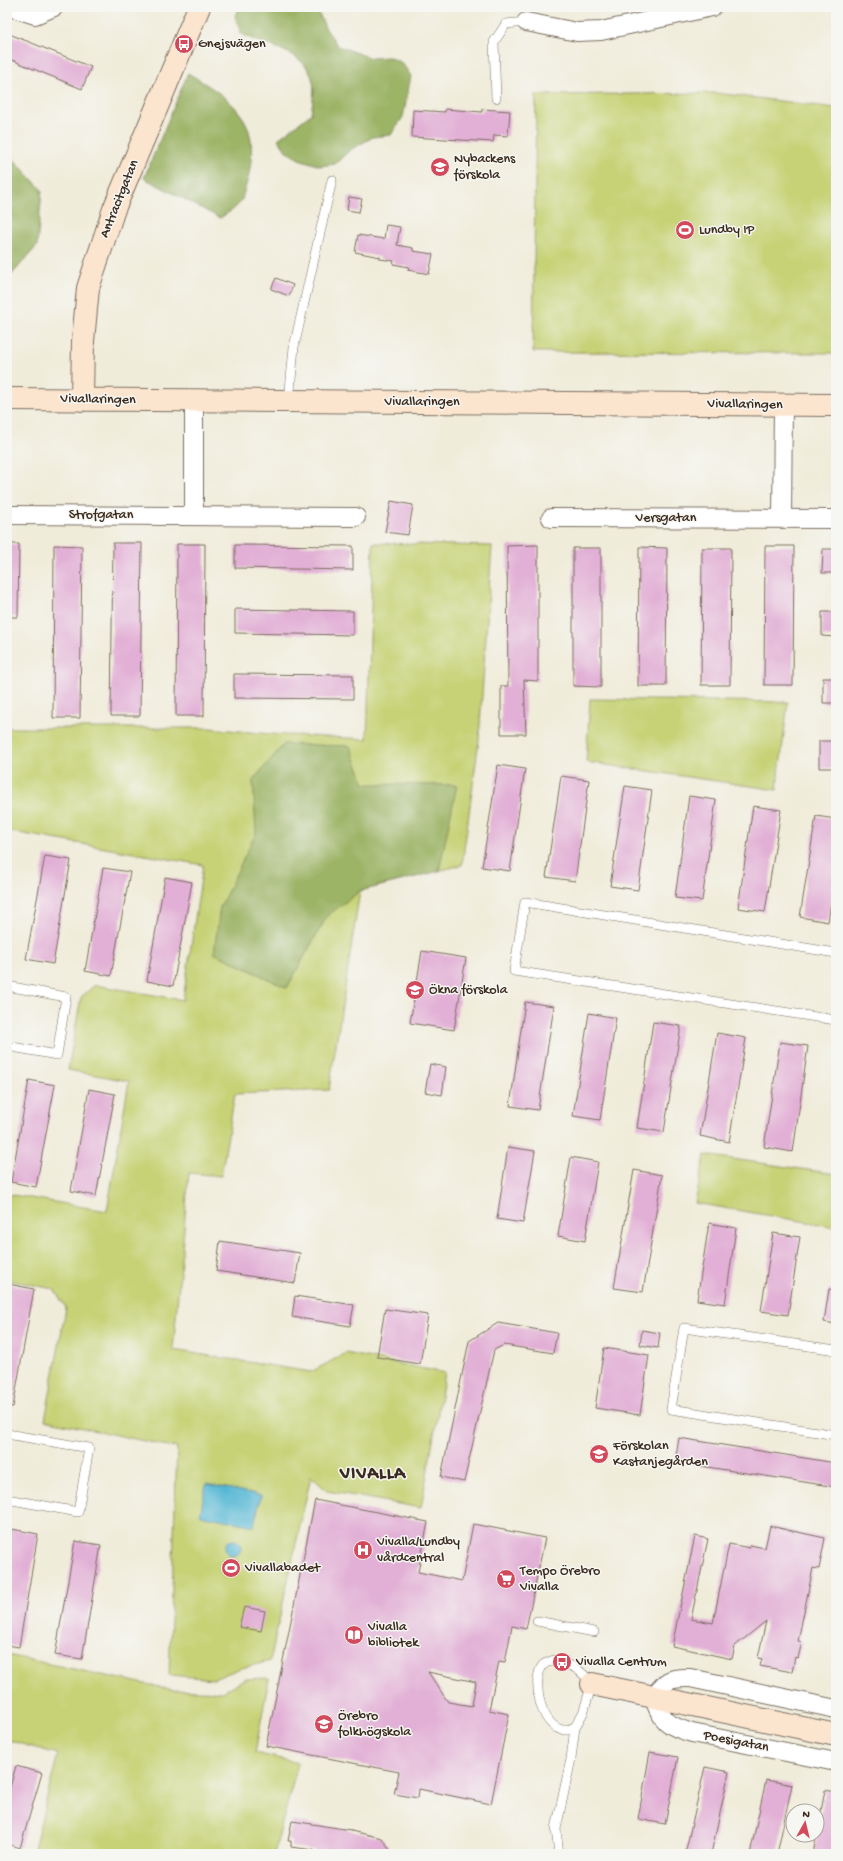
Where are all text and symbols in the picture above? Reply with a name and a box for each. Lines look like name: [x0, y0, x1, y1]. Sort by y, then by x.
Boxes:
bus stop icon: Gnejsvägen: [173, 33, 195, 55]
place label: Gnejsvägen: [198, 36, 266, 53]
place label: Nybackens förskola: [453, 151, 516, 184]
school or university icon: Nybackens förskola: [429, 156, 451, 178]
street label: Antracitgatan: [97, 157, 144, 241]
sports icon: Lundby IP: [674, 219, 696, 241]
place label: Lundby IP: [699, 222, 755, 239]
street label: Vivallaringen: [59, 391, 136, 409]
street label: Vivallaringen: [383, 394, 460, 411]
street label: Vivallaringen: [706, 396, 783, 414]
street label: Strofgatan: [69, 507, 134, 524]
street label: Versgatan: [635, 510, 697, 527]
school or university icon: Ökna förskola: [404, 979, 426, 1001]
place label: Ökna förskola: [429, 982, 509, 999]
place label: Förskolan Kastanjegården: [612, 1438, 708, 1471]
school or university icon: Förskolan Kastanjegården: [588, 1443, 610, 1465]
district label: VIVALLA: [339, 1464, 406, 1485]
place label: Vivalla/Lundby vårdcentral: [376, 1534, 460, 1567]
hospital icon: Vivalla/Lundby vårdcentral: [352, 1539, 374, 1561]
sports icon: Vivallabadet: [220, 1557, 242, 1579]
place label: Vivallabadet: [244, 1560, 321, 1577]
place label: Tempo Örebro Vivalla: [519, 1563, 600, 1596]
supermarket icon: Tempo Örebro Vivalla: [495, 1568, 517, 1590]
place label: Vivalla bibliotek: [367, 1619, 420, 1652]
library icon: Vivalla bibliotek: [343, 1624, 365, 1646]
bus stop icon: Vivalla Centrum: [551, 1651, 573, 1673]
place label: Vivalla Centrum: [575, 1654, 667, 1671]
place label: Örebro folkhögskola: [337, 1708, 412, 1741]
school or university icon: Örebro folkhögskola: [313, 1713, 335, 1735]
street label: Poesigatan: [701, 1727, 770, 1757]
north arrow: [785, 1803, 825, 1843]
text: N: [802, 1809, 811, 1822]

